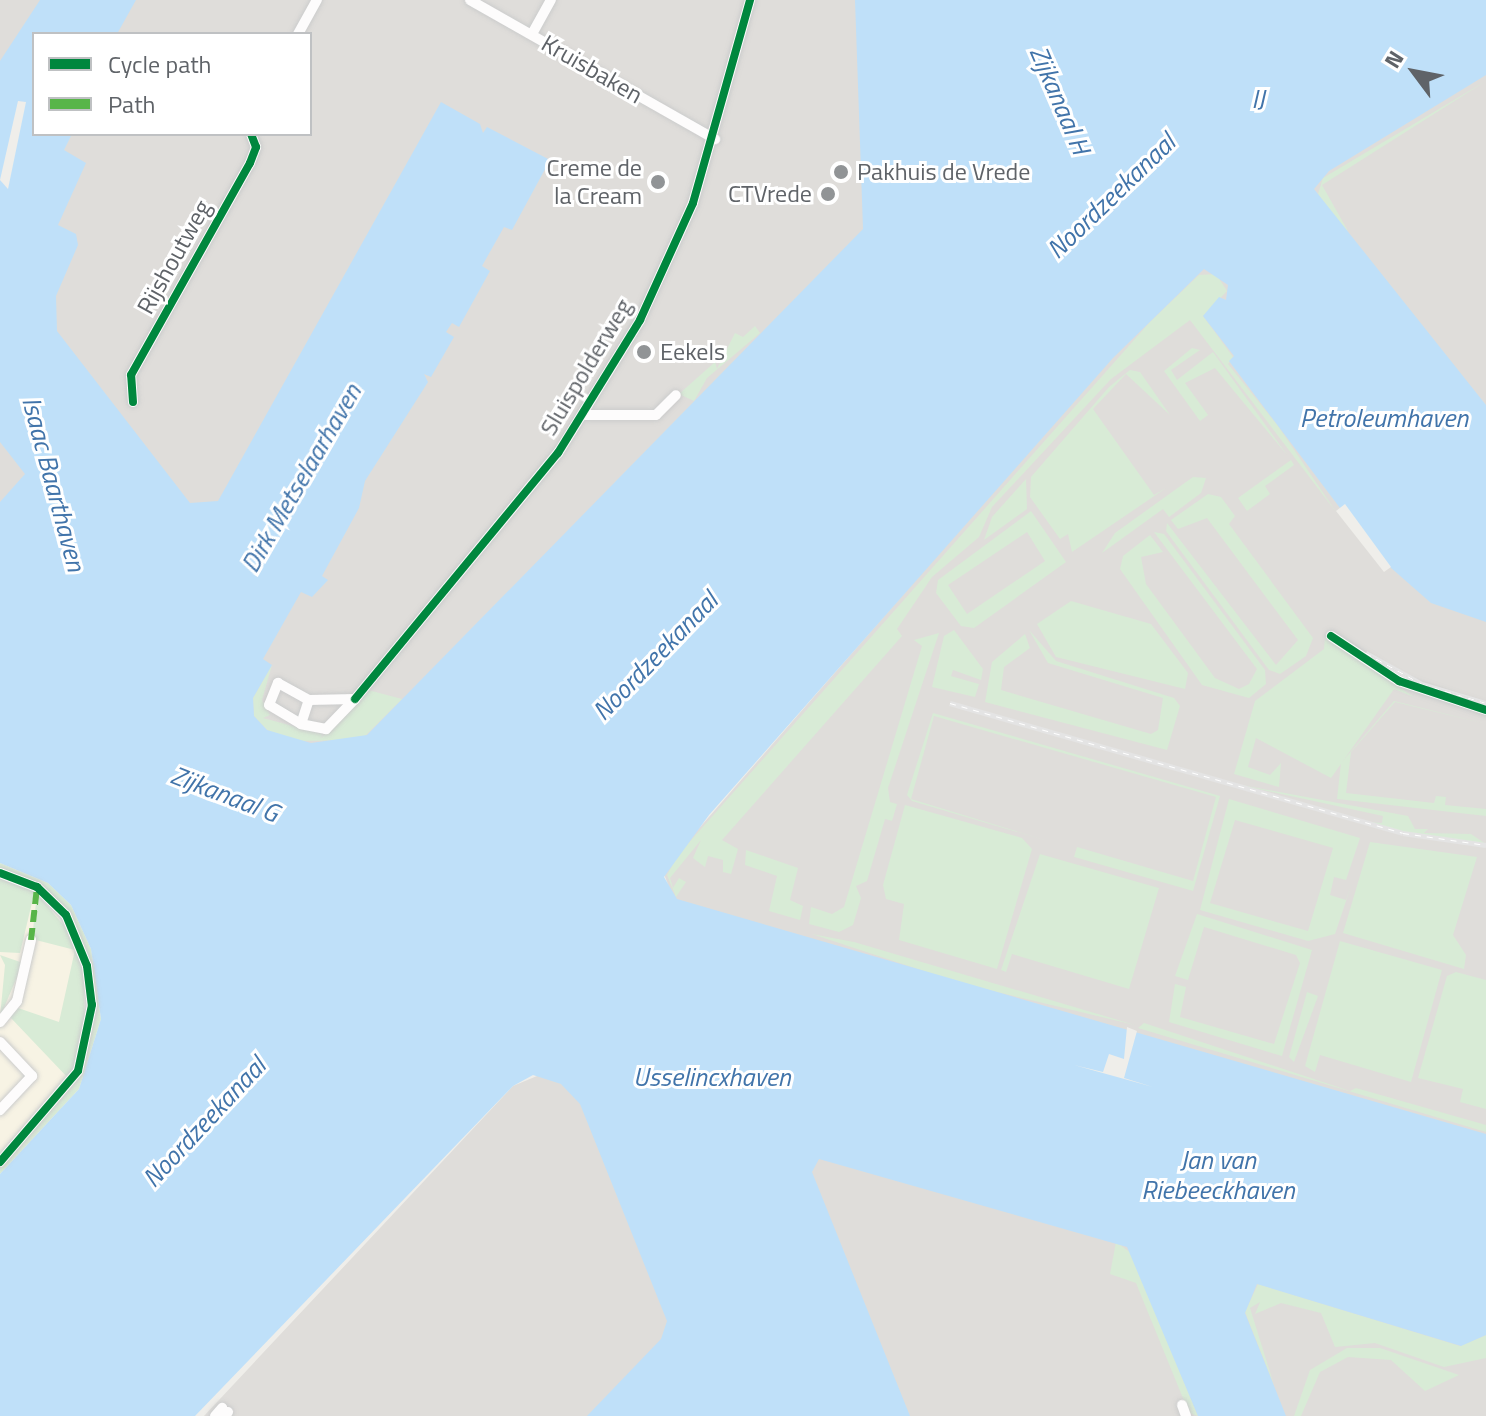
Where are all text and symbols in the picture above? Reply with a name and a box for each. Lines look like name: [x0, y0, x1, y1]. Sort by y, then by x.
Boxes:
street label: Kruisbaken: [536, 29, 648, 109]
legend: [32, 32, 312, 136]
north arrow: [1374, 32, 1454, 112]
water label: Zijkanaal H: [1023, 41, 1097, 159]
text: N: [1375, 44, 1412, 75]
text: Cycle path: [108, 46, 211, 82]
water label: IJ: [1252, 83, 1264, 115]
text: Path: [108, 86, 155, 122]
water label: Noordzeekanaal: [1040, 127, 1182, 265]
place label: Creme de la Cream: [547, 154, 642, 210]
place label: Pakhuis de Vrede: [857, 158, 1030, 186]
marker: Pakhuis de Vrede: [832, 163, 850, 181]
marker: Creme de la Cream: [649, 173, 667, 191]
place label: CTVrede: [728, 180, 812, 208]
marker: CTVrede: [819, 185, 837, 203]
street label: Rijshoutweg: [131, 195, 217, 319]
street label: Sluispolderweg: [534, 293, 638, 441]
place label: Eekels: [660, 338, 725, 366]
marker: Eekels: [635, 343, 653, 361]
water label: Dirk Metselaarhaven: [234, 378, 368, 578]
water label: Isaac Baarthaven: [16, 393, 92, 575]
water label: Petroleumhaven: [1300, 402, 1468, 434]
water label: Noordzeekanaal: [586, 585, 724, 727]
water label: Zijkanaal G: [167, 759, 283, 829]
water label: Noordzeekanaal: [136, 1051, 272, 1193]
water label: Usselincxhaven: [633, 1061, 791, 1093]
water label: Jan van Riebeeckhaven: [1141, 1144, 1295, 1206]

